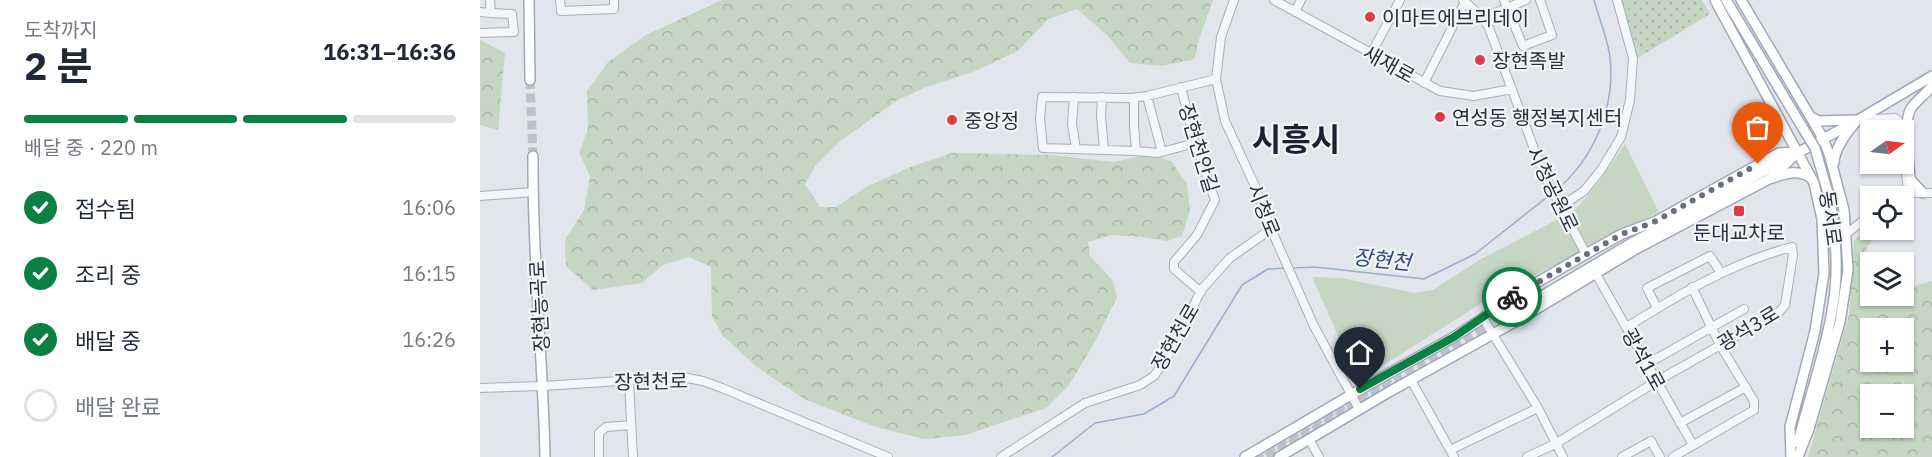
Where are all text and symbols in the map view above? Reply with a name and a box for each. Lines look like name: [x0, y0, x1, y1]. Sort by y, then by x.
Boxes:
place label: 이마트에브리데이: [1382, 4, 1529, 31]
marker: 이마트에브리데이: [1363, 10, 1377, 24]
text: 도착까지: [24, 16, 98, 43]
text: 16:31–16:36: [323, 37, 456, 66]
street label: 새재로: [1358, 39, 1420, 89]
text: 2 분: [24, 40, 92, 91]
place label: 장현족발: [1492, 47, 1566, 74]
marker: 장현족발: [1473, 53, 1487, 67]
street label: 장현천안길: [1173, 100, 1225, 196]
pin: [1732, 102, 1783, 164]
place label: 연성동 행정복지센터: [1452, 104, 1622, 131]
place label: 중앙정: [964, 107, 1019, 134]
marker: 연성동 행정복지센터: [1433, 110, 1447, 124]
icon: bag: [1741, 111, 1774, 144]
marker: 중앙정: [945, 113, 959, 127]
district label: 시흥시: [1252, 118, 1340, 160]
north arrow: [1860, 120, 1914, 174]
map controls: [1860, 120, 1914, 438]
text: 배달 중 · 220 m: [24, 134, 158, 161]
street label: 시청공원로: [1521, 142, 1585, 236]
street label: 시청로: [1241, 179, 1287, 241]
button: locate: [1860, 186, 1914, 240]
street label: 동서로: [1814, 189, 1848, 247]
icon: check: [24, 191, 57, 224]
text: 접수됨: [75, 194, 136, 223]
text: 16:06: [402, 194, 456, 221]
marker: 둔대교차로: [1732, 204, 1746, 218]
place label: 둔대교차로: [1693, 219, 1785, 246]
water label: 장현천: [1352, 242, 1415, 276]
button: layers: [1860, 252, 1914, 306]
icon: check: [24, 257, 57, 290]
street label: 장현능곡로: [523, 259, 555, 353]
text: 조리 중: [75, 260, 141, 289]
text: 16:15: [402, 260, 456, 287]
courier: [1482, 267, 1542, 327]
icon: bike: [1496, 281, 1529, 314]
street label: 장현천로: [1145, 298, 1205, 376]
street label: 광석3로: [1712, 299, 1784, 357]
button: +: [1860, 318, 1914, 372]
icon: check: [24, 323, 57, 356]
street label: 광석1로: [1616, 323, 1672, 395]
text: 배달 중: [75, 326, 141, 355]
text: 16:26: [402, 326, 456, 353]
pin: [1334, 327, 1385, 389]
icon: home: [1343, 336, 1376, 369]
street label: 장현천로: [614, 367, 688, 395]
button: −: [1860, 384, 1914, 438]
text: 배달 완료: [75, 392, 161, 421]

